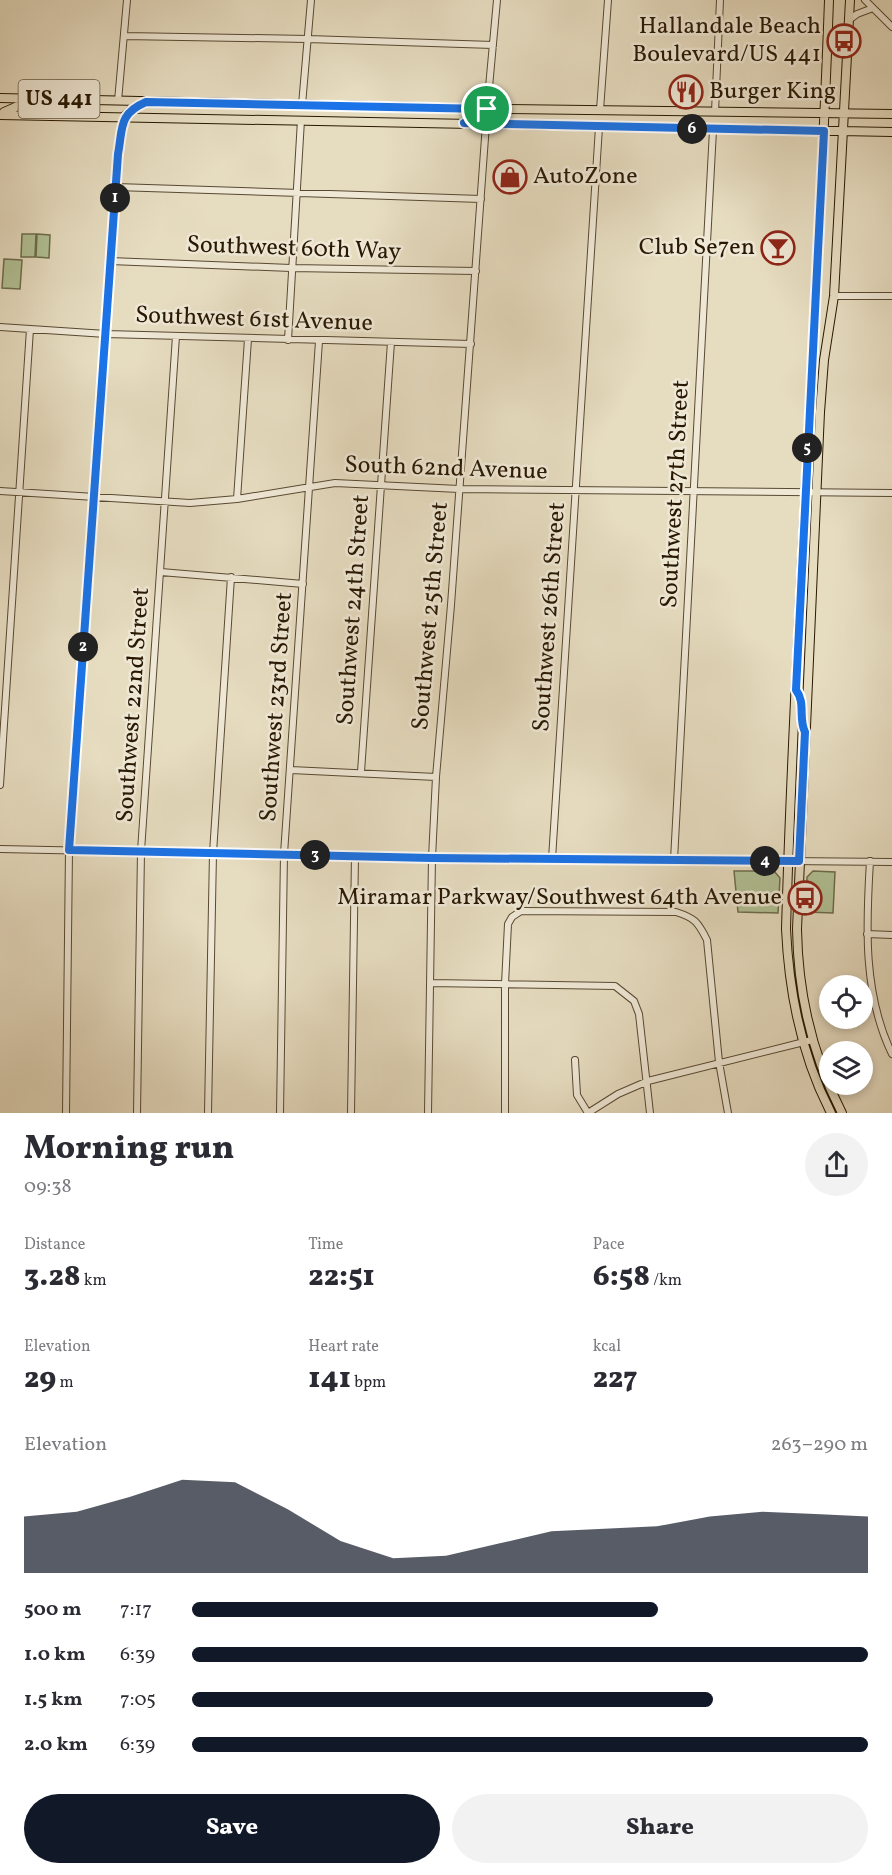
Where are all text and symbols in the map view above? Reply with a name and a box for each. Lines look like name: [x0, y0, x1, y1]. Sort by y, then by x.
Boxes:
place label: Hallandale Beach Boulevard/US 441: [632, 10, 821, 72]
bus stop icon: Hallandale Beach Boulevard/US 441: [826, 23, 862, 59]
restaurant icon: Burger King: [668, 74, 704, 110]
place label: Burger King: [709, 75, 836, 109]
road number: US 441: [19, 80, 100, 118]
pin: [461, 83, 512, 134]
icon: arrive: [470, 92, 503, 125]
pin: 6: [677, 114, 707, 144]
text: 6: [688, 118, 696, 140]
shop icon: AutoZone: [492, 159, 528, 195]
place label: AutoZone: [533, 160, 638, 194]
pin: 1: [100, 183, 130, 213]
text: 1: [112, 187, 118, 209]
street label: Southwest 60th Way: [186, 228, 402, 270]
bar icon: Club Se7en: [760, 230, 796, 266]
place label: Club Se7en: [639, 231, 755, 265]
street label: Southwest 61st Avenue: [134, 299, 374, 341]
street label: Southwest 27th Street: [653, 379, 699, 609]
pin: 5: [792, 433, 822, 463]
text: 5: [803, 437, 811, 459]
street label: South 62nd Avenue: [344, 448, 548, 490]
street label: Southwest 24th Street: [329, 493, 379, 727]
street label: Southwest 25th Street: [404, 500, 458, 732]
street label: Southwest 26th Street: [525, 501, 575, 733]
street label: Southwest 22nd Street: [109, 586, 159, 824]
street label: Southwest 23rd Street: [252, 591, 302, 823]
pin: 2: [68, 632, 98, 662]
text: 2: [79, 636, 87, 658]
pin: 3: [300, 840, 330, 870]
text: 3: [311, 844, 319, 866]
pin: 4: [750, 846, 780, 876]
text: 4: [760, 850, 770, 872]
bus stop icon: Miramar Parkway/Southwest 64th Avenue: [787, 880, 823, 916]
place label: Miramar Parkway/Southwest 64th Avenue: [337, 881, 782, 915]
map controls: [819, 975, 873, 1095]
button: locate: [819, 975, 873, 1029]
button: layers: [819, 1041, 873, 1095]
text: Morning run: [24, 1127, 234, 1173]
button: share: [805, 1133, 868, 1196]
text: 09:38: [24, 1173, 72, 1201]
text: Distance: [24, 1234, 85, 1256]
text: Time: [308, 1234, 343, 1256]
text: Pace: [593, 1234, 625, 1256]
text: 3.28: [24, 1256, 81, 1298]
text: 22:51: [308, 1256, 375, 1298]
text: 6:58: [593, 1256, 650, 1298]
text: km: [81, 1270, 107, 1292]
text: /km: [650, 1270, 682, 1292]
text: Elevation: [24, 1336, 91, 1358]
text: Heart rate: [308, 1336, 379, 1358]
text: kcal: [593, 1336, 621, 1358]
text: 29: [24, 1358, 56, 1400]
text: 141: [308, 1358, 351, 1400]
text: 227: [593, 1358, 637, 1400]
text: m: [56, 1372, 74, 1394]
text: bpm: [351, 1372, 386, 1394]
text: Elevation: [24, 1431, 107, 1459]
text: 263–290 m: [771, 1431, 868, 1459]
text: 500 m: [24, 1596, 82, 1624]
text: 7:17: [120, 1596, 152, 1624]
text: 1.0 km: [24, 1641, 86, 1669]
text: 6:39: [120, 1641, 155, 1669]
text: 1.5 km: [24, 1686, 83, 1714]
text: 7:05: [120, 1686, 156, 1714]
text: 2.0 km: [24, 1731, 88, 1759]
text: 6:39: [120, 1731, 155, 1759]
button: Save: [24, 1794, 440, 1863]
button: Share: [452, 1794, 868, 1863]

